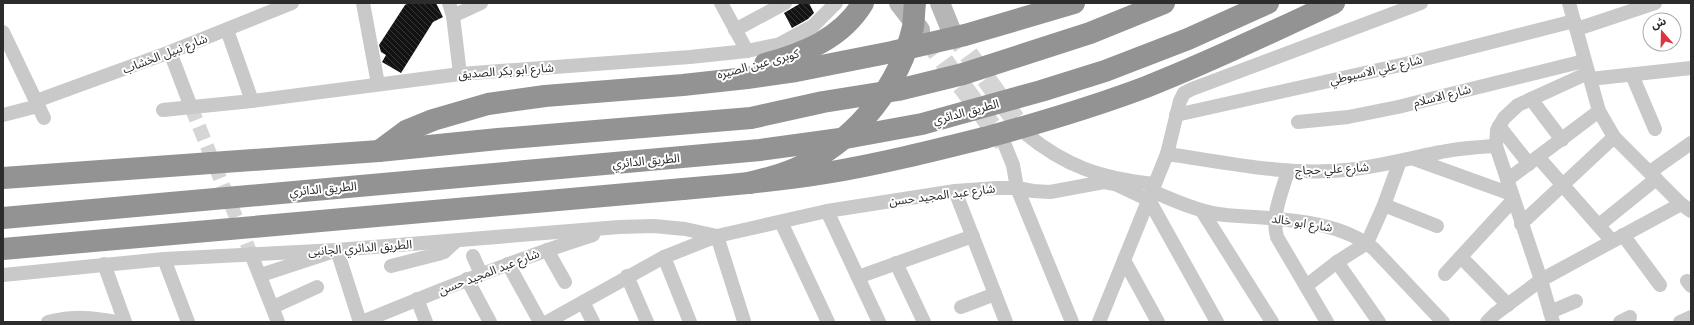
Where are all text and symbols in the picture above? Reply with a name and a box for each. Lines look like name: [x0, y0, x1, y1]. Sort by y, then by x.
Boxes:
north arrow: [1642, 12, 1682, 52]
text: ش: [1649, 13, 1668, 32]
street label: شارع نبيل الخشاب: [120, 30, 210, 78]
street label: كوبرى عين الصيره: [715, 45, 802, 82]
street label: شارع علي الاسيوطي: [1328, 52, 1424, 90]
street label: شارع ابو بكر الصديق: [458, 60, 554, 83]
street label: شارع الاسلام: [1412, 81, 1473, 112]
street label: الطريق الدائري: [931, 95, 1001, 130]
street label: الطريق الدائري: [612, 150, 681, 174]
street label: شارع علي حجاج: [1295, 159, 1370, 181]
street label: الطريق الدائري: [289, 178, 358, 202]
street label: شارع عبد المجيد حسن: [888, 181, 996, 210]
street label: شارع ابو خالد: [1270, 210, 1334, 237]
street label: الطريق الدائري الجانبى: [307, 236, 413, 261]
street label: شارع عبد المجيد حسن: [436, 245, 542, 300]

